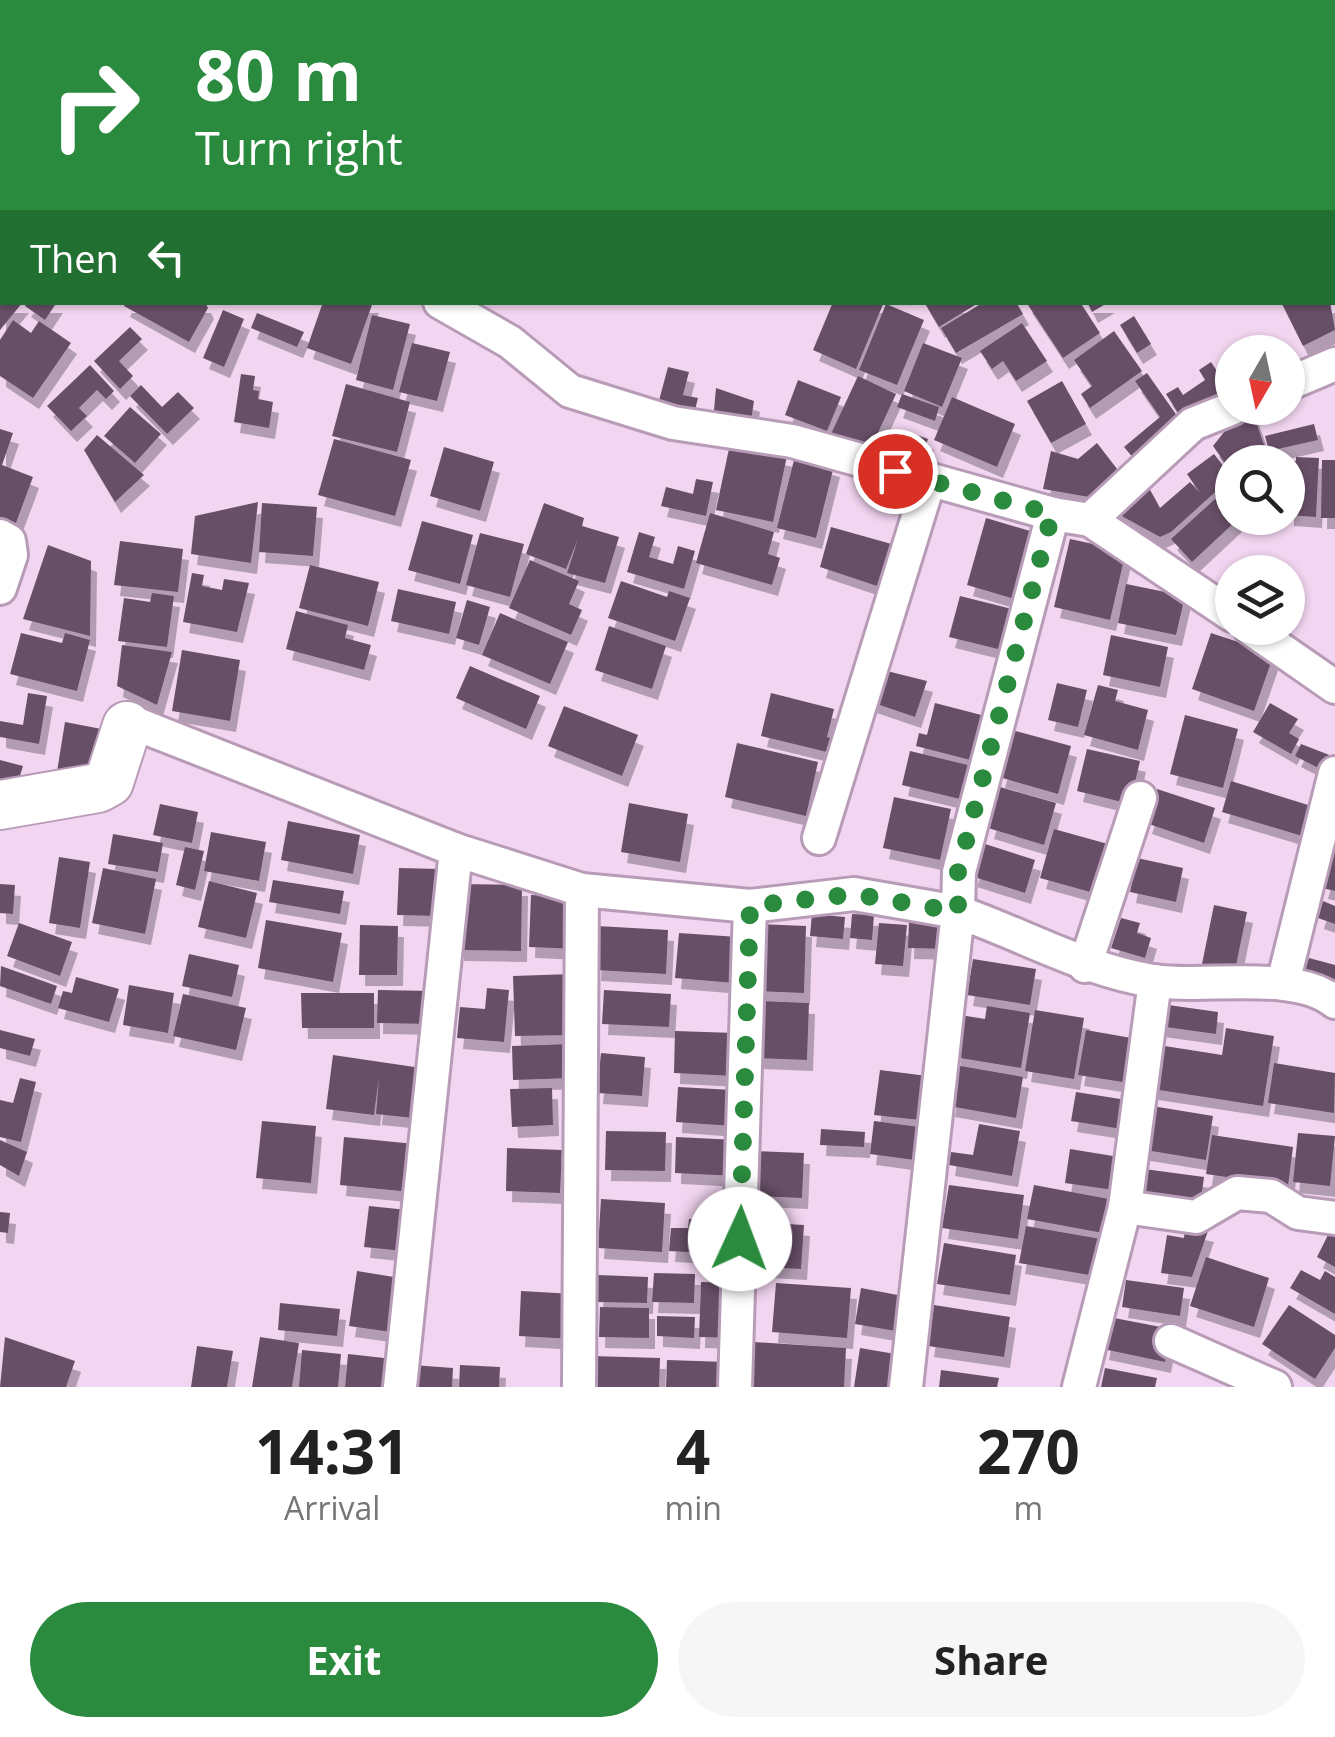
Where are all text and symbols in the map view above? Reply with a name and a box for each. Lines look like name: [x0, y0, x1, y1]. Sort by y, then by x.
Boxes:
text: 80 m: [195, 26, 362, 122]
icon: right: [30, 40, 160, 170]
text: Turn right: [195, 117, 403, 178]
icon: left: [139, 230, 194, 285]
text: Then: [30, 232, 119, 284]
north arrow: [1215, 335, 1305, 425]
map controls: [1215, 335, 1305, 645]
pin: [853, 429, 938, 514]
icon: arrive: [868, 444, 923, 499]
button: search: [1215, 445, 1305, 535]
button: layers: [1215, 555, 1305, 645]
position arrow: [688, 1187, 792, 1291]
text: 14:31: [255, 1410, 409, 1492]
text: 4: [676, 1410, 710, 1492]
text: 270: [977, 1410, 1080, 1492]
text: Arrival: [284, 1486, 380, 1529]
text: min: [665, 1486, 722, 1529]
text: m: [1014, 1486, 1043, 1529]
button: Exit: [30, 1602, 658, 1717]
button: Share: [678, 1602, 1305, 1717]

